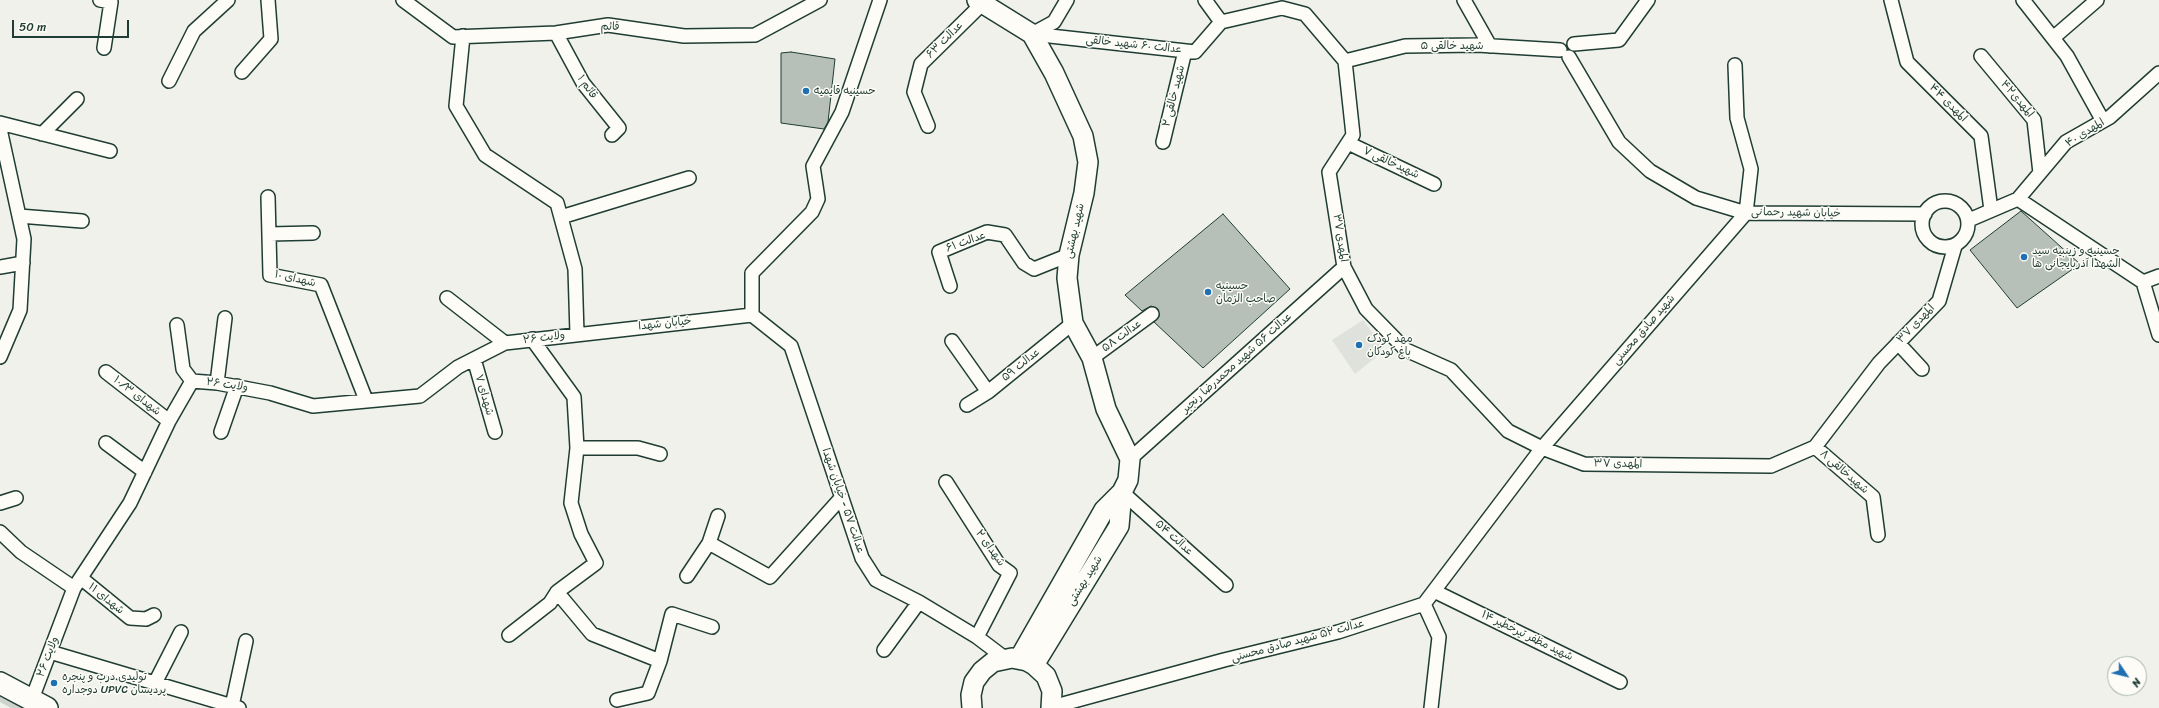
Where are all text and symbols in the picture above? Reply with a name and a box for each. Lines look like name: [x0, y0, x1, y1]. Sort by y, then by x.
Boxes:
scale bar: [14, 12, 131, 38]
text: 50 m: [19, 16, 46, 38]
street label: عدالت ۶۳: [924, 19, 966, 61]
street label: قائم: [600, 20, 620, 34]
street label: عدالت ۶۰ شهید خالقی: [1085, 33, 1183, 57]
street label: شهید خالقی ۵: [1420, 39, 1484, 53]
street label: شهید خالقی ۲: [1160, 64, 1188, 128]
street label: قائم ۱: [574, 73, 600, 101]
street label: المهدی۴۲: [1998, 78, 2036, 120]
street label: المهدی ۴۴: [1926, 81, 1970, 125]
place label: حسینیه قایمیه: [814, 84, 876, 98]
marker: حسینیه قایمیه: [801, 86, 811, 96]
street label: المهدی ۴۰: [2063, 116, 2107, 150]
street label: شهیدخالقی ۷: [1361, 144, 1421, 182]
street label: شهید بهشتی: [1062, 202, 1088, 260]
street label: خیابان شهید رحمانی: [1751, 206, 1841, 220]
street label: المهدی ۳۷: [1330, 213, 1350, 263]
street label: عدالت ۶۱: [944, 229, 988, 255]
place label: حسینیه و زینبیه سید الشهدا آذربایجانی ها: [2032, 244, 2121, 270]
marker: حسینیه و زینبیه سید الشهدا آذربایجانی ها: [2019, 252, 2029, 262]
street label: شهدای ۱۰: [273, 268, 317, 290]
place label: حسینیه صاحب الزمان: [1216, 279, 1276, 305]
marker: حسینیه صاحب الزمان: [1203, 287, 1213, 297]
street label: شهید صادق محسنی: [1610, 292, 1678, 368]
street label: المهدی ۳۷: [1894, 302, 1938, 346]
street label: عدالت ۵۶ شهید محمدرضا رنجبر: [1179, 310, 1295, 416]
street label: خیابان شهدا: [638, 315, 692, 333]
street label: عدالت ۵۸: [1099, 317, 1145, 355]
street label: ولایت ۲۶: [522, 329, 566, 347]
place label: مهد کودک باغ کودکان: [1367, 332, 1413, 358]
marker: مهد کودک باغ کودکان: [1354, 340, 1364, 350]
street label: عدالت ۵۹: [999, 345, 1043, 385]
street label: شهدای ۱۰/۳: [111, 373, 163, 419]
street label: شهدای ۷: [472, 373, 496, 417]
street label: ولایت ۲۶: [205, 376, 249, 394]
street label: عدالت ۵۷ - خیابان شهدا: [819, 447, 867, 555]
street label: شهیدخالقی ۸: [1817, 447, 1871, 497]
street label: المهدی ۳۷: [1594, 457, 1642, 471]
street label: عدالت ۵۴: [1152, 517, 1196, 559]
street label: شهدای ۲: [972, 527, 1008, 569]
street label: شهید بهشتی: [1065, 554, 1105, 608]
street label: شهدای ۱۱: [85, 581, 127, 617]
street label: شهید مظفر تیرخطیر ۱۴: [1479, 608, 1575, 664]
street label: عدالت ۵۲ شهید صادق محسنی: [1230, 617, 1366, 665]
street label: ولایت ۲۶: [34, 635, 62, 679]
north arrow: [2107, 656, 2147, 696]
place label: تولیدی درب و پنجره دوجداره UPVC پردیسان: [62, 670, 166, 696]
text: N: [2126, 674, 2146, 691]
marker: تولیدی درب و پنجره دوجداره UPVC پردیسان: [49, 678, 59, 688]

